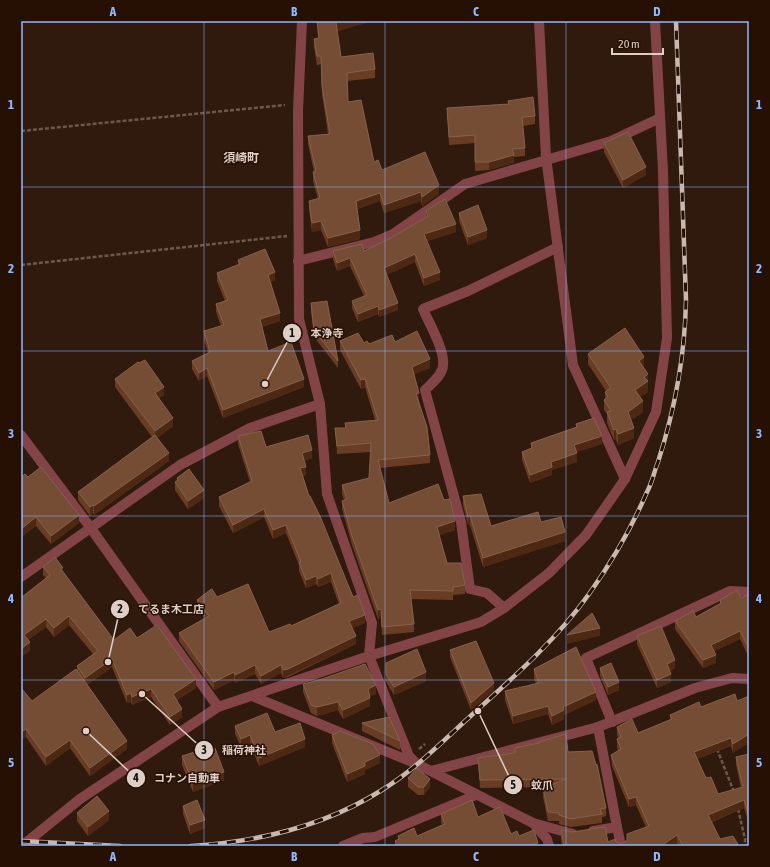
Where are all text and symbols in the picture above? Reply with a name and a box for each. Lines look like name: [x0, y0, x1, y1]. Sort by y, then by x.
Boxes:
text: A: [109, 4, 117, 19]
text: B: [291, 4, 298, 19]
text: C: [473, 4, 479, 19]
text: D: [653, 4, 661, 19]
scale bar: [612, 30, 663, 56]
text: 20 m: [618, 37, 640, 51]
text: 1: [8, 97, 14, 112]
text: 1: [756, 97, 762, 112]
district label: 須崎町: [223, 151, 259, 165]
text: 2: [8, 261, 14, 276]
text: 2: [756, 261, 762, 276]
callout: 本浄寺: [282, 321, 351, 344]
text: 1: [289, 326, 295, 340]
text: 本浄寺: [311, 327, 344, 339]
text: 3: [8, 426, 14, 441]
text: 3: [756, 426, 762, 441]
text: 4: [7, 591, 14, 606]
text: 4: [755, 591, 762, 606]
callout: てるま木工店: [110, 597, 212, 620]
text: 2: [117, 602, 123, 616]
text: てるま木工店: [138, 603, 204, 615]
callout: 稲荷神社: [194, 738, 274, 761]
text: 3: [201, 743, 207, 757]
text: 稲荷神社: [222, 744, 266, 756]
text: 5: [8, 755, 14, 770]
text: 5: [756, 755, 762, 770]
callout: コナン自動車: [126, 766, 228, 789]
text: 4: [132, 771, 139, 785]
text: コナン自動車: [154, 772, 220, 784]
callout: 蚊爪: [503, 774, 561, 797]
text: 5: [510, 778, 516, 792]
text: 蚊爪: [531, 779, 553, 791]
text: A: [109, 849, 117, 864]
text: B: [291, 849, 298, 864]
text: C: [473, 849, 479, 864]
text: D: [653, 849, 661, 864]

